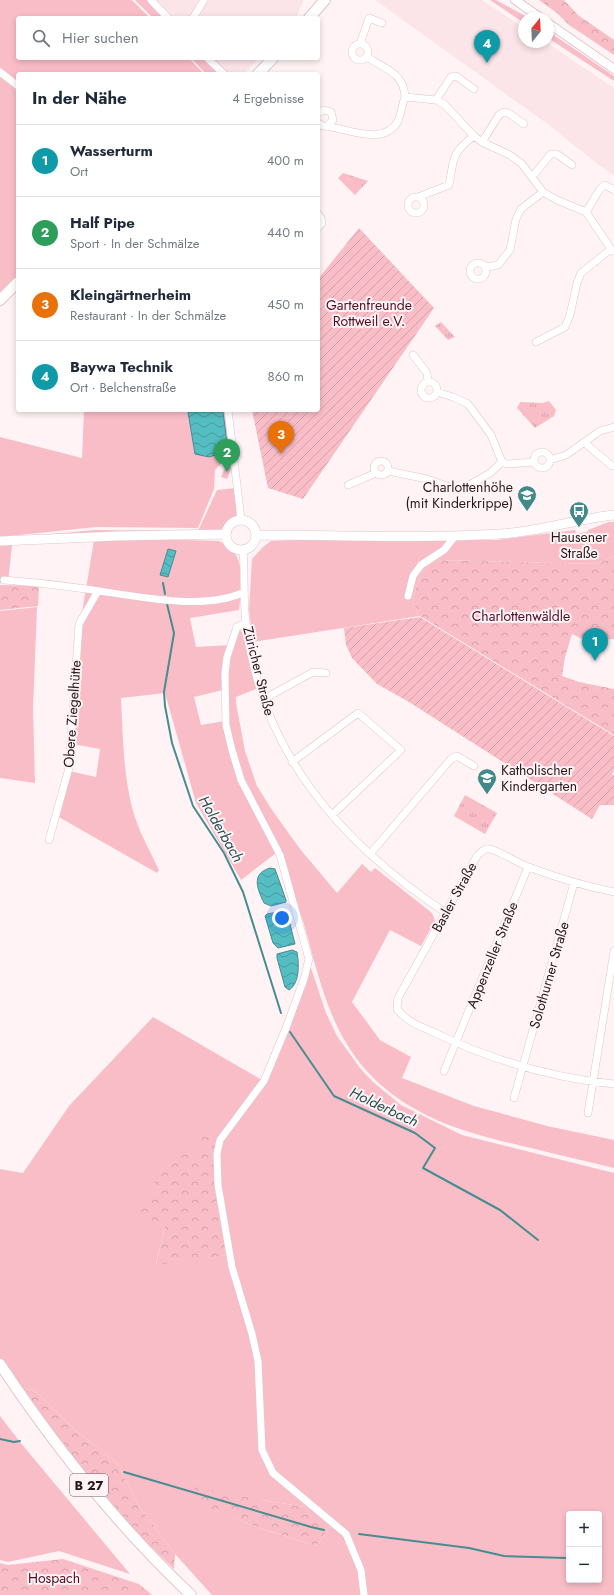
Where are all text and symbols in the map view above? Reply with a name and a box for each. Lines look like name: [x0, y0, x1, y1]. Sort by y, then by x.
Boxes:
north arrow: [518, 12, 554, 48]
search box: [16, 16, 320, 60]
icon: search: [30, 27, 52, 49]
text: Hier suchen: [62, 27, 139, 49]
pin: 4: [474, 30, 500, 63]
text: In der Nähe: [32, 86, 127, 110]
text: 4 Ergebnisse: [232, 89, 304, 108]
text: Wasserturm: [70, 140, 153, 162]
text: 1: [42, 151, 48, 170]
text: 400 m: [267, 151, 304, 170]
text: Ort: [70, 162, 88, 181]
text: Half Pipe: [70, 212, 135, 234]
text: 2: [41, 223, 49, 242]
text: 440 m: [267, 223, 304, 242]
text: Sport · In der Schmälze: [70, 234, 199, 253]
text: Kleingärtnerheim: [70, 284, 191, 306]
text: 3: [41, 295, 49, 314]
text: 450 m: [267, 295, 304, 314]
park label: Gartenfreunde Rottweil e.V.: [326, 295, 412, 331]
text: Restaurant · In der Schmälze: [70, 306, 226, 325]
text: Baywa Technik: [70, 356, 173, 378]
text: 4: [40, 367, 50, 386]
text: 860 m: [268, 367, 304, 386]
text: Ort · Belchenstraße: [70, 378, 176, 397]
pin: 3: [268, 421, 294, 454]
pin: 2: [214, 439, 240, 472]
place label: Charlottenhöhe (mit Kinderkrippe): [406, 477, 513, 513]
school or university icon: Charlottenhöhe (mit Kinderkrippe): [516, 484, 538, 512]
bus stop icon: Hausener Straße: [568, 500, 590, 528]
place label: Hausener Straße: [551, 527, 607, 563]
park label: Charlottenwäldle: [472, 606, 570, 626]
street label: Züricher Straße: [238, 624, 280, 718]
pin: 1: [582, 628, 608, 661]
street label: Obere Ziegelhütte: [58, 660, 86, 768]
place label: Katholischer Kindergarten: [501, 760, 577, 796]
school or university icon: Katholischer Kindergarten: [476, 767, 498, 795]
water label: Holderbach: [193, 792, 249, 866]
street label: Basler Straße: [427, 858, 481, 936]
street label: Appenzeller Straße: [461, 899, 523, 1011]
your location: [272, 908, 292, 928]
street label: Solothurner Straße: [524, 919, 574, 1031]
water label: Holderbach: [346, 1081, 422, 1133]
road number: B 27: [70, 1474, 108, 1496]
map controls: [566, 1511, 602, 1583]
button: +: [566, 1511, 602, 1547]
button: −: [566, 1547, 602, 1583]
park label: Hospach: [28, 1568, 80, 1588]

